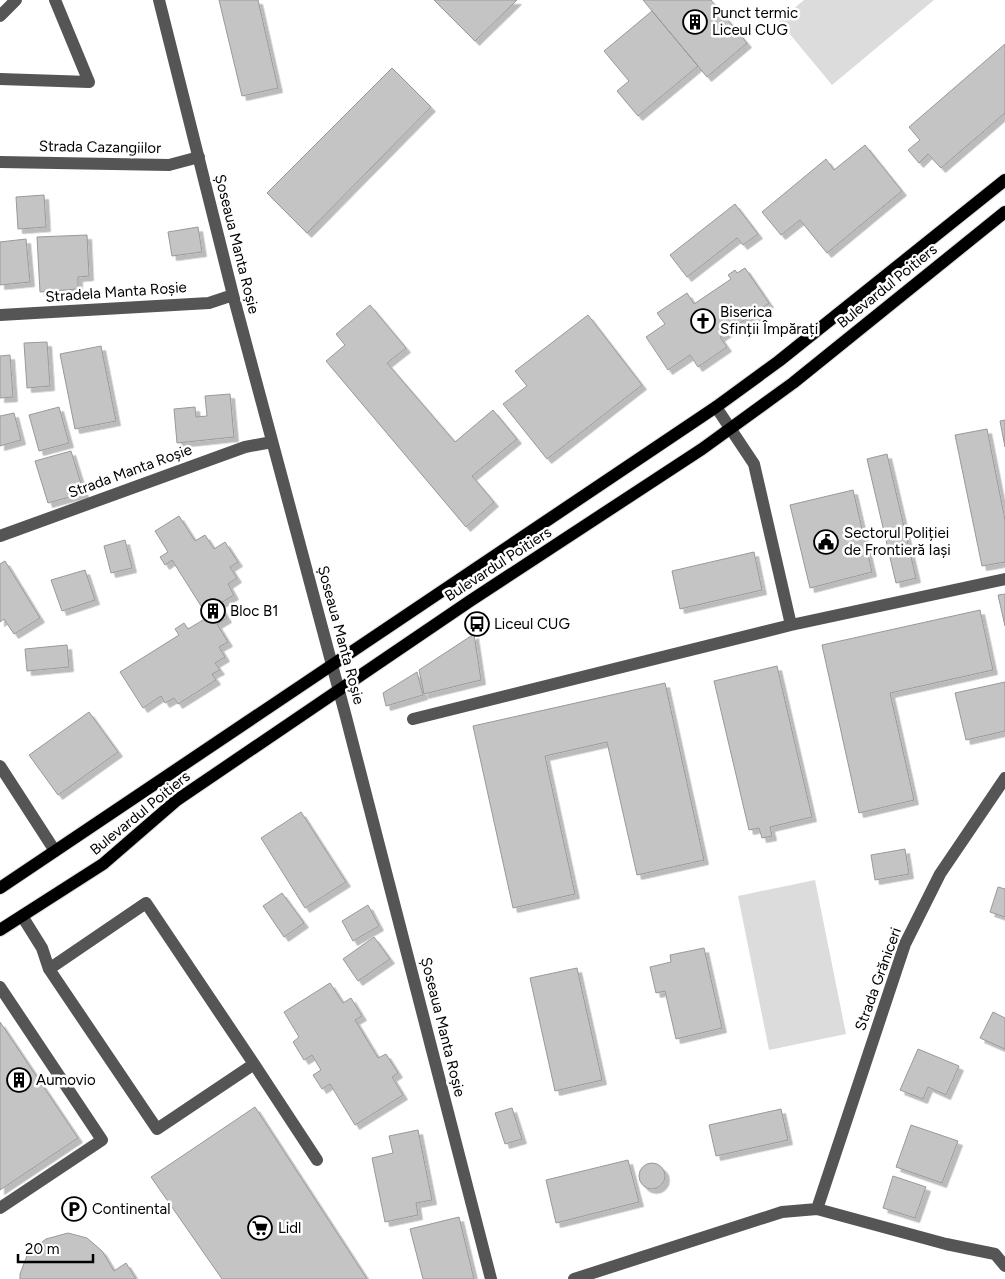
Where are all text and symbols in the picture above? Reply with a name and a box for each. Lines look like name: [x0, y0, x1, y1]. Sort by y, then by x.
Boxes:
place label: Punct termic Liceul CUG: [712, 4, 798, 39]
building icon: Punct termic Liceul CUG: [682, 9, 708, 35]
street label: Strada Cazangiilor: [39, 137, 161, 157]
street label: Șoseaua Manta Roșie: [211, 172, 263, 316]
street label: Bulevardul Poitiers: [833, 240, 941, 332]
street label: Stradela Manta Roșie: [45, 278, 187, 306]
place label: Biserica Sfinții Împărați: [720, 303, 818, 338]
church icon: Biserica Sfinții Împărați: [690, 308, 716, 334]
street label: Strada Manta Roșie: [66, 440, 194, 502]
street label: Bulevardul Poitiers: [441, 523, 555, 605]
place label: Sectorul Poliției de Frontieră Iași: [844, 524, 951, 559]
public building icon: Sectorul Poliției de Frontieră Iași: [813, 529, 839, 555]
street label: Șoseaua Manta Roșie: [314, 564, 368, 706]
building icon: Bloc B1: [200, 598, 226, 624]
place label: Bloc B1: [230, 602, 278, 620]
bus stop icon: Liceul CUG: [464, 611, 490, 637]
place label: Liceul CUG: [494, 615, 570, 633]
street label: Bulevardul Poitiers: [86, 767, 194, 859]
street label: Strada Grăniceri: [851, 925, 905, 1033]
street label: Șoseaua Manta Roșie: [417, 955, 469, 1099]
building icon: Aumovio: [6, 1067, 32, 1093]
place label: Aumovio: [36, 1071, 96, 1089]
parking icon: Continental: [61, 1196, 87, 1222]
place label: Continental: [92, 1200, 171, 1218]
supermarket icon: Lidl: [247, 1215, 273, 1241]
place label: Lidl: [278, 1219, 301, 1237]
scale bar: [18, 1232, 92, 1264]
text: 20 m: [25, 1240, 59, 1258]

